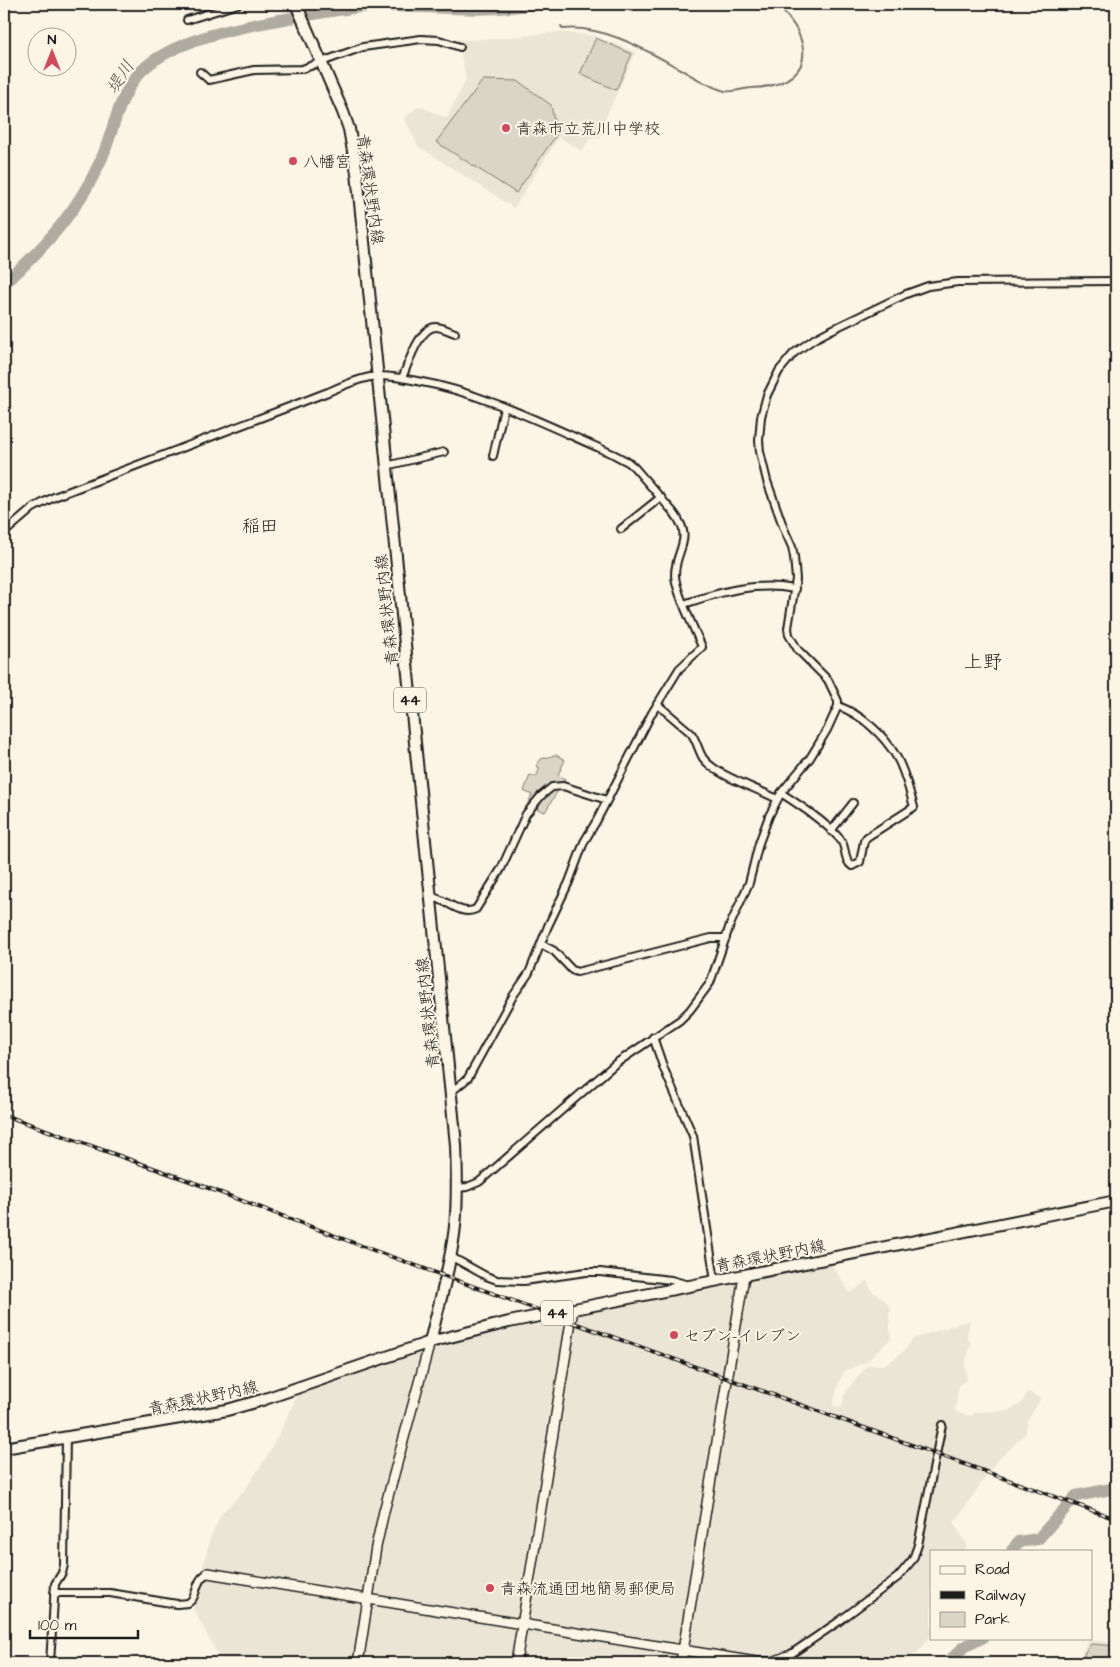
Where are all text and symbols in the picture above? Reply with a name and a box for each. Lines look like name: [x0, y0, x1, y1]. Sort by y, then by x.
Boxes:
north arrow: [28, 28, 78, 78]
text: N: [48, 30, 57, 50]
water label: 堤川: [100, 55, 141, 99]
place label: 青森市立荒川中学校: [516, 118, 660, 140]
marker: 青森市立荒川中学校: [500, 122, 512, 134]
street label: 青森環状野内線: [351, 132, 389, 246]
place label: 八幡宮: [303, 151, 351, 173]
marker: 八幡宮: [287, 155, 299, 167]
district label: 稲田: [242, 514, 278, 539]
street label: 青森環状野内線: [370, 553, 404, 667]
district label: 上野: [964, 649, 1002, 676]
road number: 44: [394, 688, 426, 712]
street label: 青森環状野内線: [411, 956, 445, 1070]
street label: 青森環状野内線: [713, 1234, 827, 1277]
road number: 44: [541, 1300, 573, 1326]
place label: セブン-イレブン: [684, 1325, 801, 1347]
marker: セブン-イレブン: [668, 1329, 680, 1341]
street label: 青森環状野内線: [146, 1376, 260, 1420]
legend: [930, 1550, 1092, 1640]
text: Road: [975, 1559, 1010, 1580]
place label: 青森流通団地簡易郵便局: [500, 1578, 676, 1600]
marker: 青森流通団地簡易郵便局: [484, 1582, 496, 1594]
text: Railway: [975, 1585, 1026, 1607]
scale bar: [30, 1607, 138, 1639]
text: Park: [975, 1609, 1010, 1630]
text: 100 m: [38, 1615, 77, 1636]

